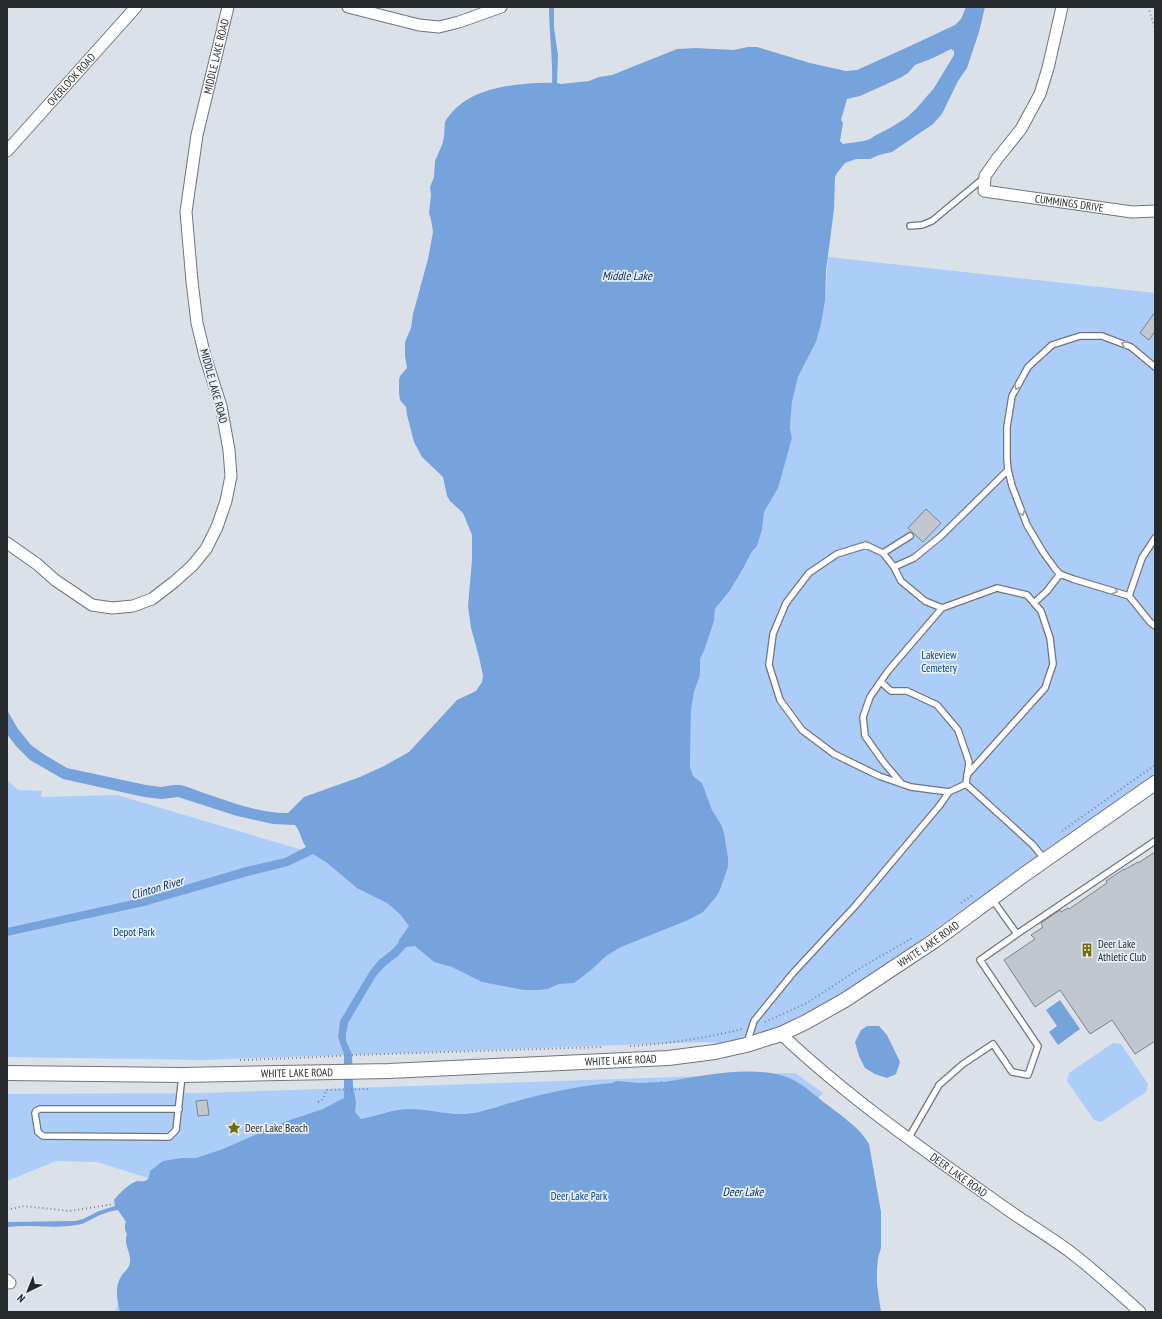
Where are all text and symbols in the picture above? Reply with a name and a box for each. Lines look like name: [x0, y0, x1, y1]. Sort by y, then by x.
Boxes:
street label: MIDDLE LAKE ROAD: [200, 17, 232, 95]
street label: OVERLOOK ROAD: [44, 50, 99, 109]
street label: CUMMINGS DRIVE: [1034, 191, 1105, 215]
water label: Middle Lake: [602, 268, 653, 283]
one-way arrow: [1121, 340, 1128, 349]
street label: MIDDLE LAKE ROAD: [197, 347, 231, 425]
one-way arrow: [1015, 382, 1022, 390]
one-way arrow: [1017, 509, 1026, 516]
one-way arrow: [1111, 586, 1118, 595]
park label: Lakeview Cemetery: [921, 648, 958, 675]
water label: Clinton River: [129, 872, 186, 902]
street label: WHITE LAKE ROAD: [895, 918, 962, 970]
park label: Depot Park: [113, 925, 156, 939]
place label: Deer Lake Athletic Club: [1098, 937, 1147, 964]
building icon: Deer Lake Athletic Club: [1079, 942, 1095, 958]
street label: WHITE LAKE ROAD: [584, 1052, 657, 1069]
street label: WHITE LAKE ROAD: [261, 1065, 333, 1080]
place icon: Deer Lake Beach: [226, 1120, 242, 1136]
place label: Deer Lake Beach: [245, 1121, 308, 1135]
street label: DEER LAKE ROAD: [927, 1150, 990, 1200]
water label: Deer Lake: [722, 1184, 765, 1199]
park label: Deer Lake Park: [551, 1189, 608, 1203]
north arrow: [8, 1271, 48, 1311]
text: N: [14, 1291, 28, 1305]

